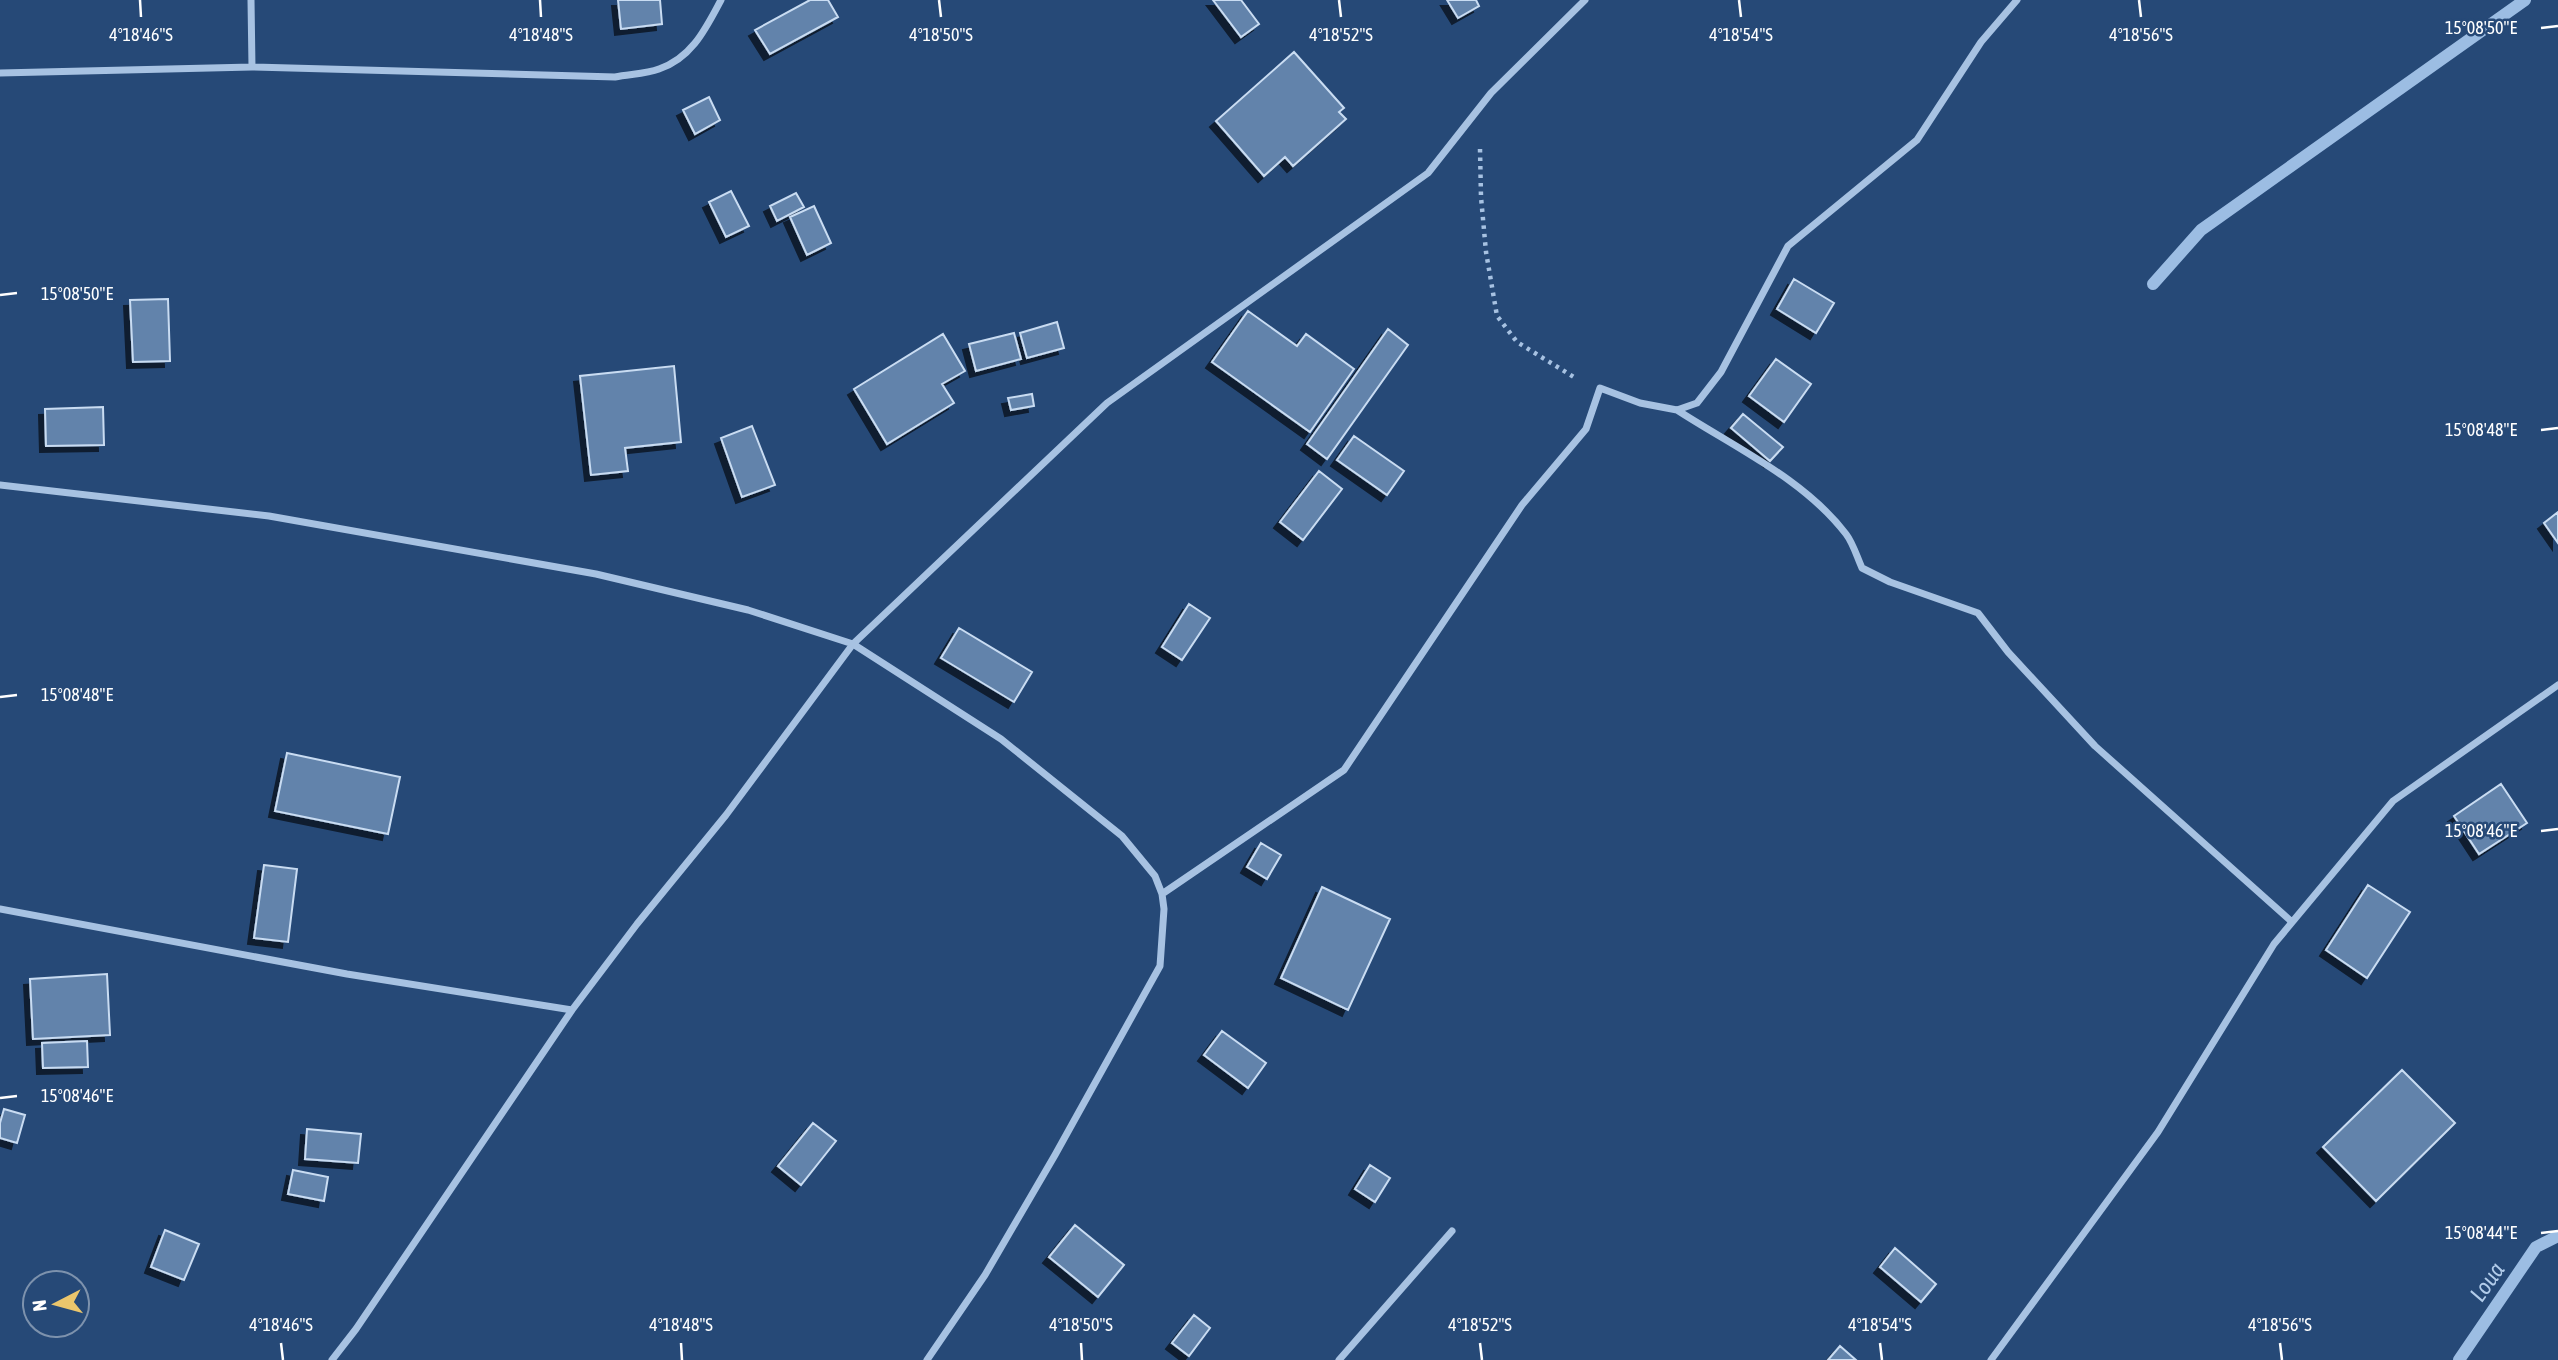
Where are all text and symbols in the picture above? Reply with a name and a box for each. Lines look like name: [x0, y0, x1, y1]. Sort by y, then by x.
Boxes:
text: 15°08'50"E: [2445, 17, 2517, 38]
text: 4°18'46"S: [109, 24, 173, 45]
text: 4°18'48"S: [509, 24, 573, 45]
text: 4°18'50"S: [909, 24, 973, 45]
text: 4°18'52"S: [1309, 24, 1373, 45]
text: 4°18'54"S: [1709, 24, 1773, 45]
text: 4°18'56"S: [2109, 24, 2173, 45]
text: 15°08'50"E: [41, 283, 113, 304]
text: 15°08'48"E: [2445, 419, 2517, 440]
text: 15°08'48"E: [41, 684, 113, 705]
text: 15°08'46"E: [2445, 820, 2517, 841]
text: 15°08'46"E: [41, 1085, 113, 1106]
text: 15°08'44"E: [2445, 1222, 2517, 1243]
water label: Loua: [2464, 1257, 2510, 1306]
north arrow: [21, 1269, 91, 1339]
text: N: [28, 1299, 51, 1313]
text: 4°18'46"S: [249, 1314, 313, 1335]
text: 4°18'48"S: [649, 1314, 713, 1335]
text: 4°18'50"S: [1049, 1314, 1113, 1335]
text: 4°18'52"S: [1448, 1314, 1512, 1335]
text: 4°18'54"S: [1848, 1314, 1912, 1335]
text: 4°18'56"S: [2248, 1314, 2312, 1335]

